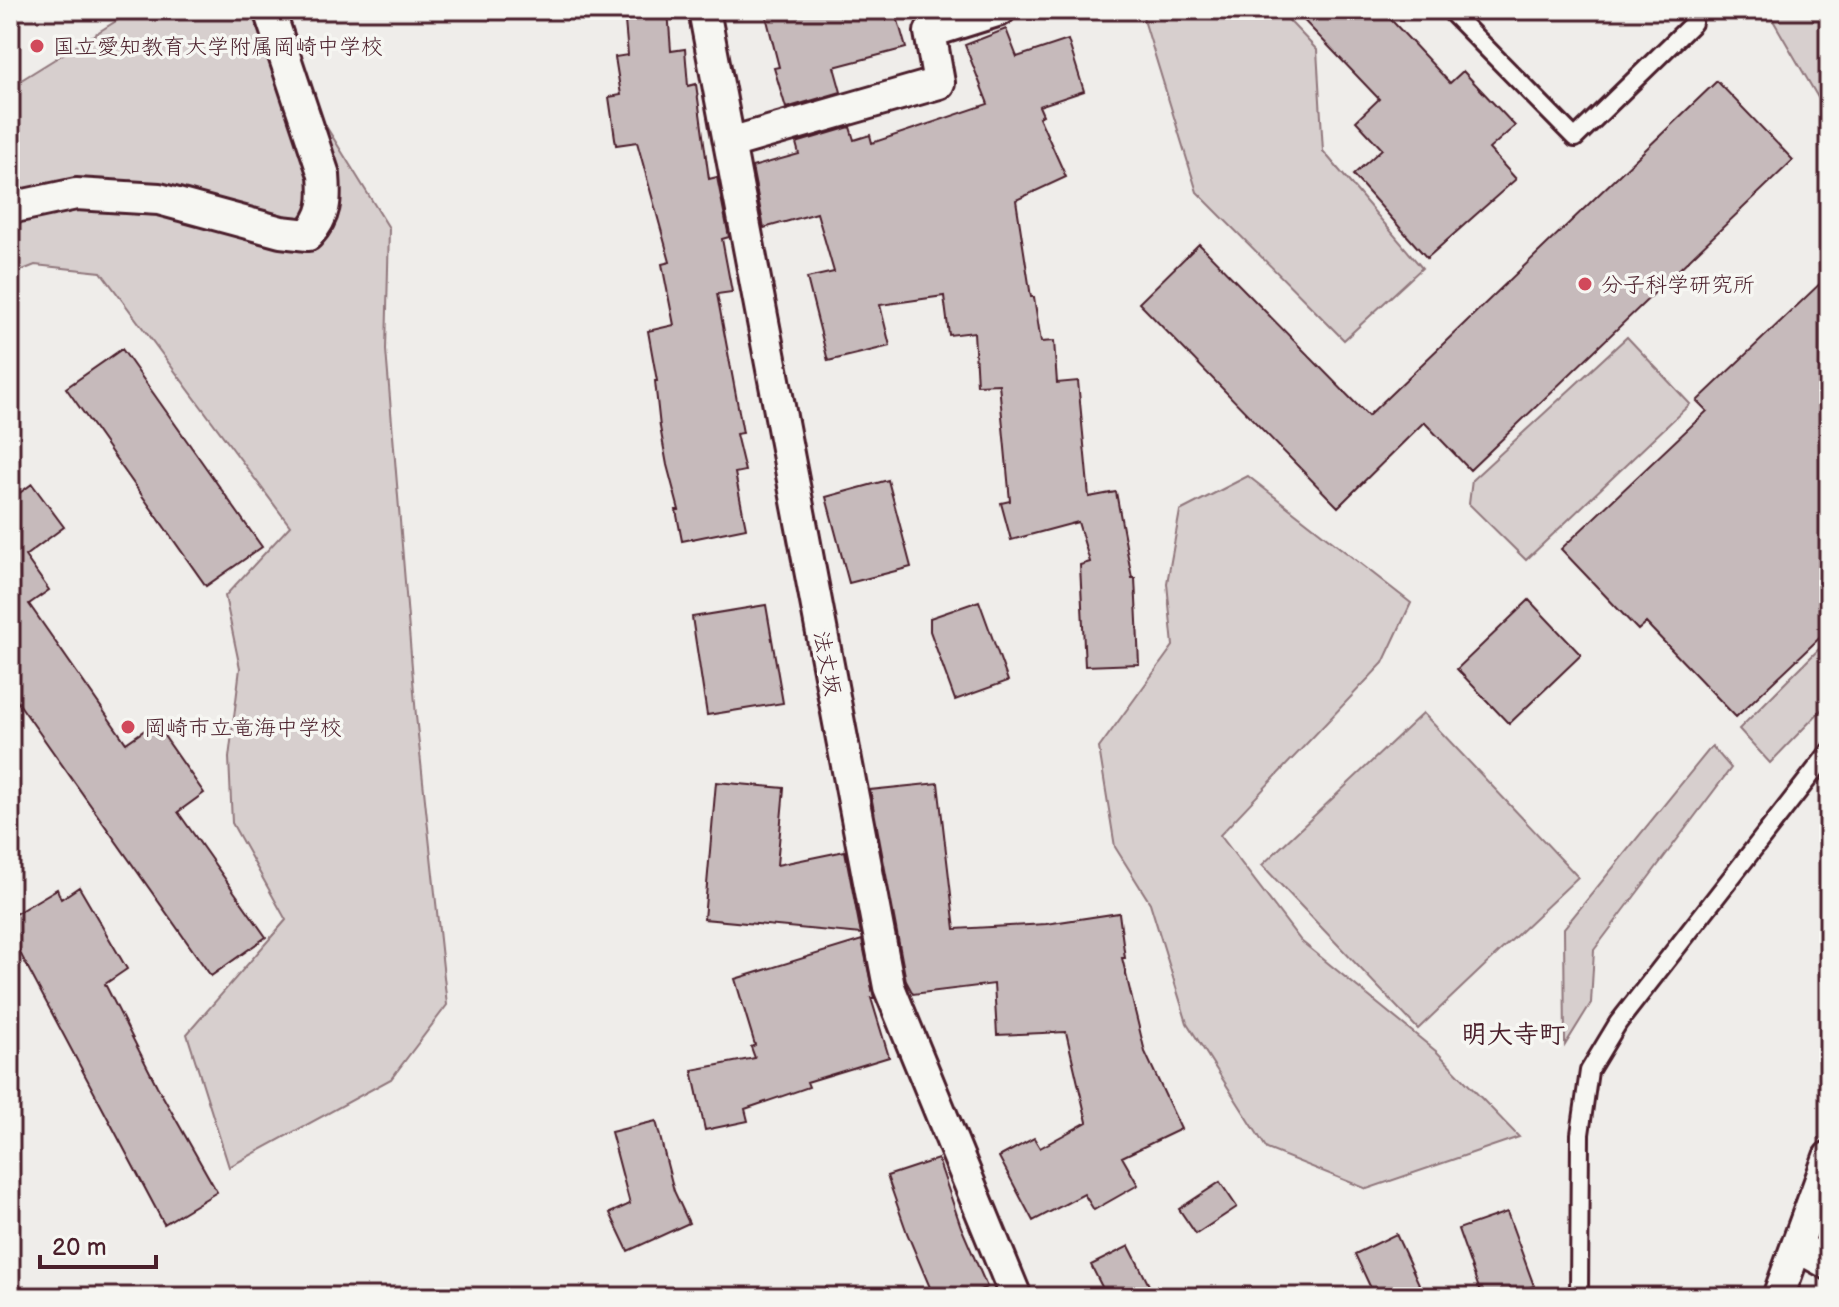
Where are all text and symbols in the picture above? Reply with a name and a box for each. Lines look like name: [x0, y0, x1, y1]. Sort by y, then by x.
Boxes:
place label: 国立愛知教育大学附属岡崎中学校: [53, 34, 383, 61]
marker: 国立愛知教育大学附属岡崎中学校: [28, 37, 46, 55]
place label: 分子科学研究所: [1601, 272, 1755, 299]
marker: 分子科学研究所: [1576, 275, 1594, 293]
street label: 法丈坂: [807, 628, 846, 698]
place label: 岡崎市立竜海中学校: [144, 715, 342, 742]
marker: 岡崎市立竜海中学校: [119, 718, 137, 736]
district label: 明大寺町: [1461, 1020, 1565, 1051]
scale bar: [40, 1219, 156, 1269]
text: 20 m: [52, 1233, 107, 1262]

